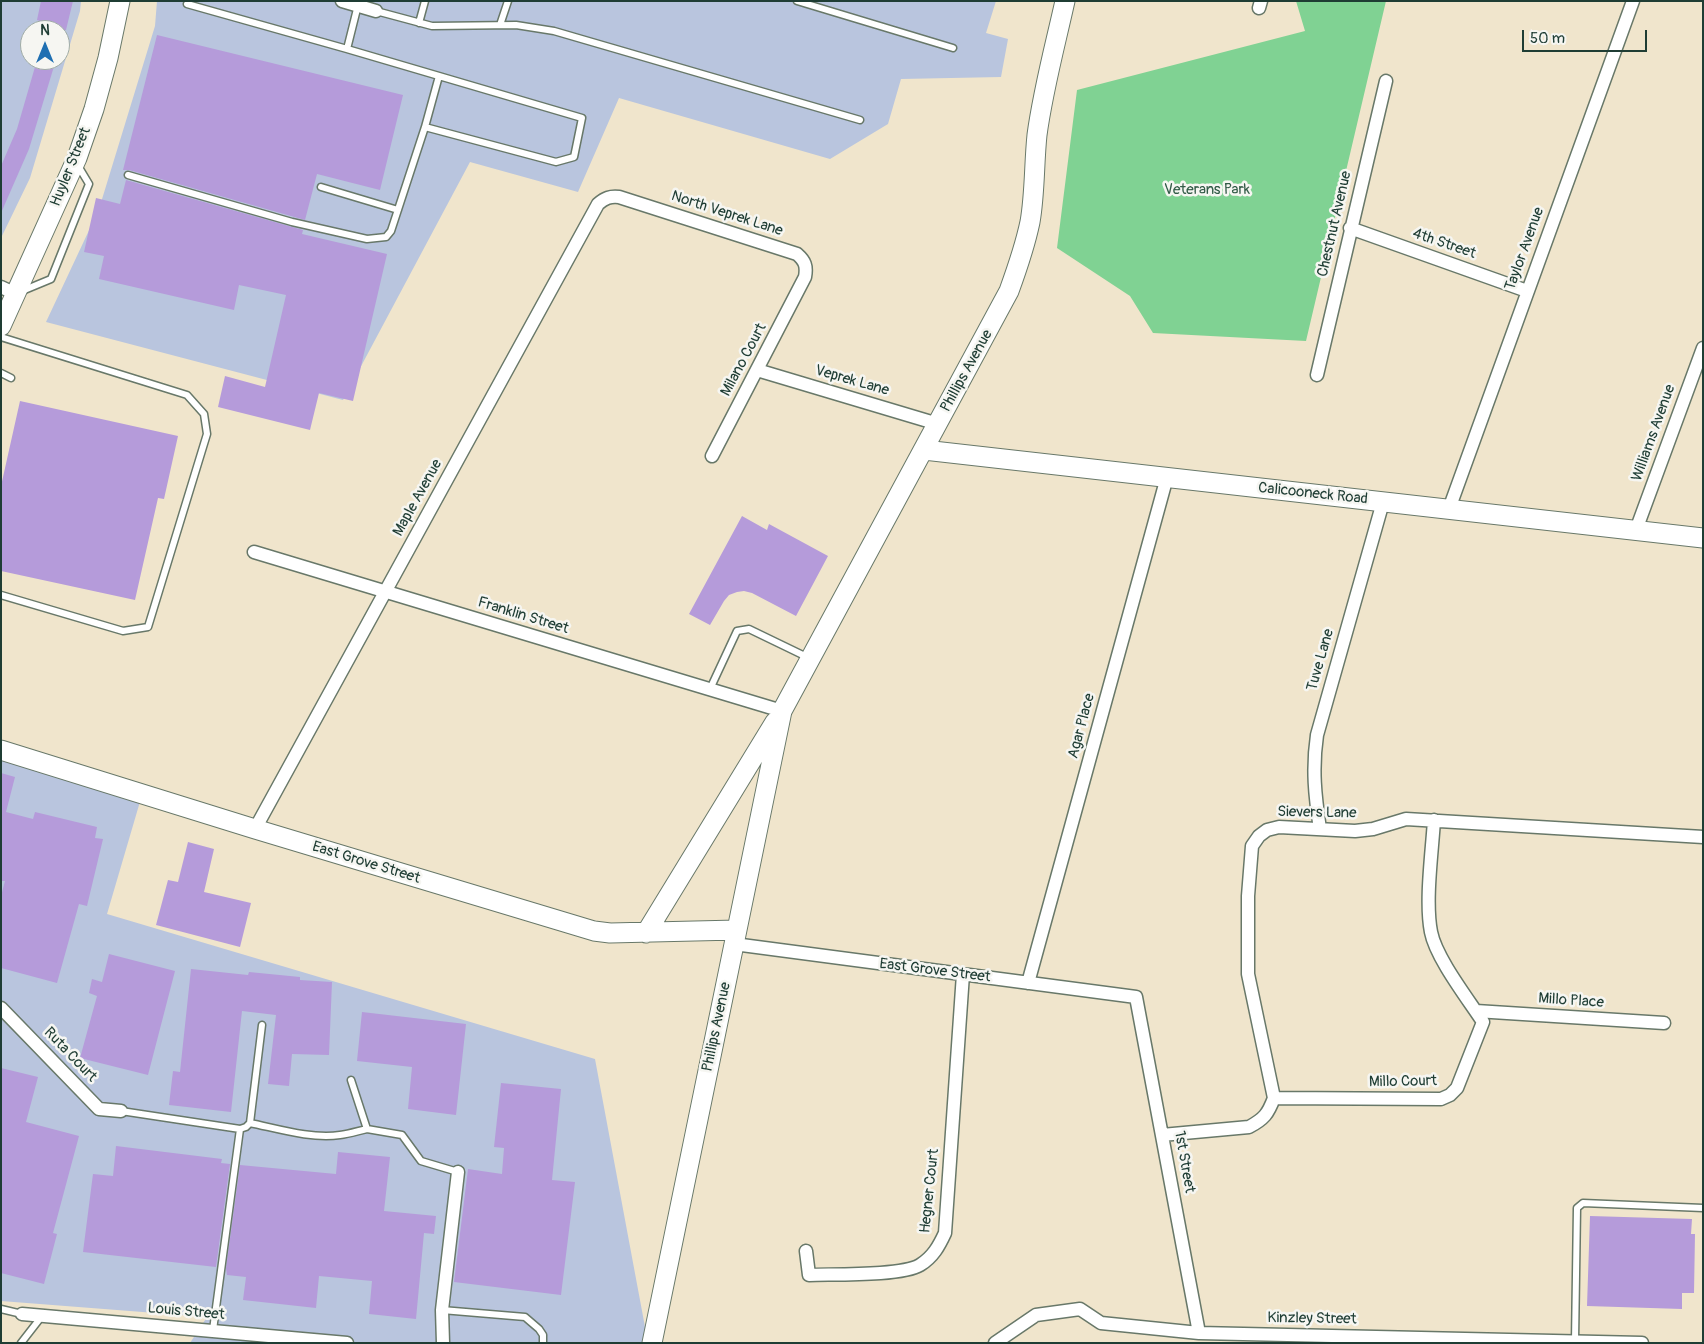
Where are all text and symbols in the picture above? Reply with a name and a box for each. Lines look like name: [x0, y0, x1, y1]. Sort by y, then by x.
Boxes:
north arrow: [20, 20, 70, 70]
scale bar: [1524, 20, 1649, 52]
text: N: [40, 22, 50, 39]
text: 50 m: [1530, 29, 1565, 48]
street label: Huyler Street: [47, 125, 95, 209]
street label: Chestnut Avenue: [1314, 169, 1356, 279]
park label: Veterans Park: [1164, 181, 1250, 199]
street label: North Veprek Lane: [669, 187, 785, 241]
street label: Taylor Avenue: [1502, 205, 1548, 293]
street label: 4th Street: [1410, 225, 1478, 263]
street label: Milano Court: [717, 320, 771, 400]
street label: Phillips Avenue: [937, 327, 997, 415]
street label: Veprek Lane: [813, 362, 891, 400]
street label: Williams Avenue: [1628, 382, 1680, 484]
street label: Maple Avenue: [389, 456, 447, 540]
street label: Calicooneck Road: [1257, 479, 1369, 509]
street label: Franklin Street: [475, 594, 571, 638]
street label: Tuve Lane: [1304, 627, 1338, 693]
street label: Agar Place: [1065, 691, 1099, 761]
street label: Sievers Lane: [1277, 803, 1357, 823]
street label: East Grove Street: [310, 838, 422, 888]
street label: East Grove Street: [878, 955, 992, 987]
street label: Phillips Avenue: [699, 981, 735, 1073]
street label: Millo Place: [1538, 990, 1604, 1012]
street label: Ruta Court: [40, 1024, 100, 1086]
street label: Millo Court: [1369, 1072, 1437, 1092]
street label: 1st Street: [1170, 1130, 1198, 1194]
street label: Hegner Court: [917, 1148, 943, 1234]
street label: Louis Street: [147, 1300, 225, 1324]
street label: Kinzley Street: [1267, 1309, 1357, 1329]

